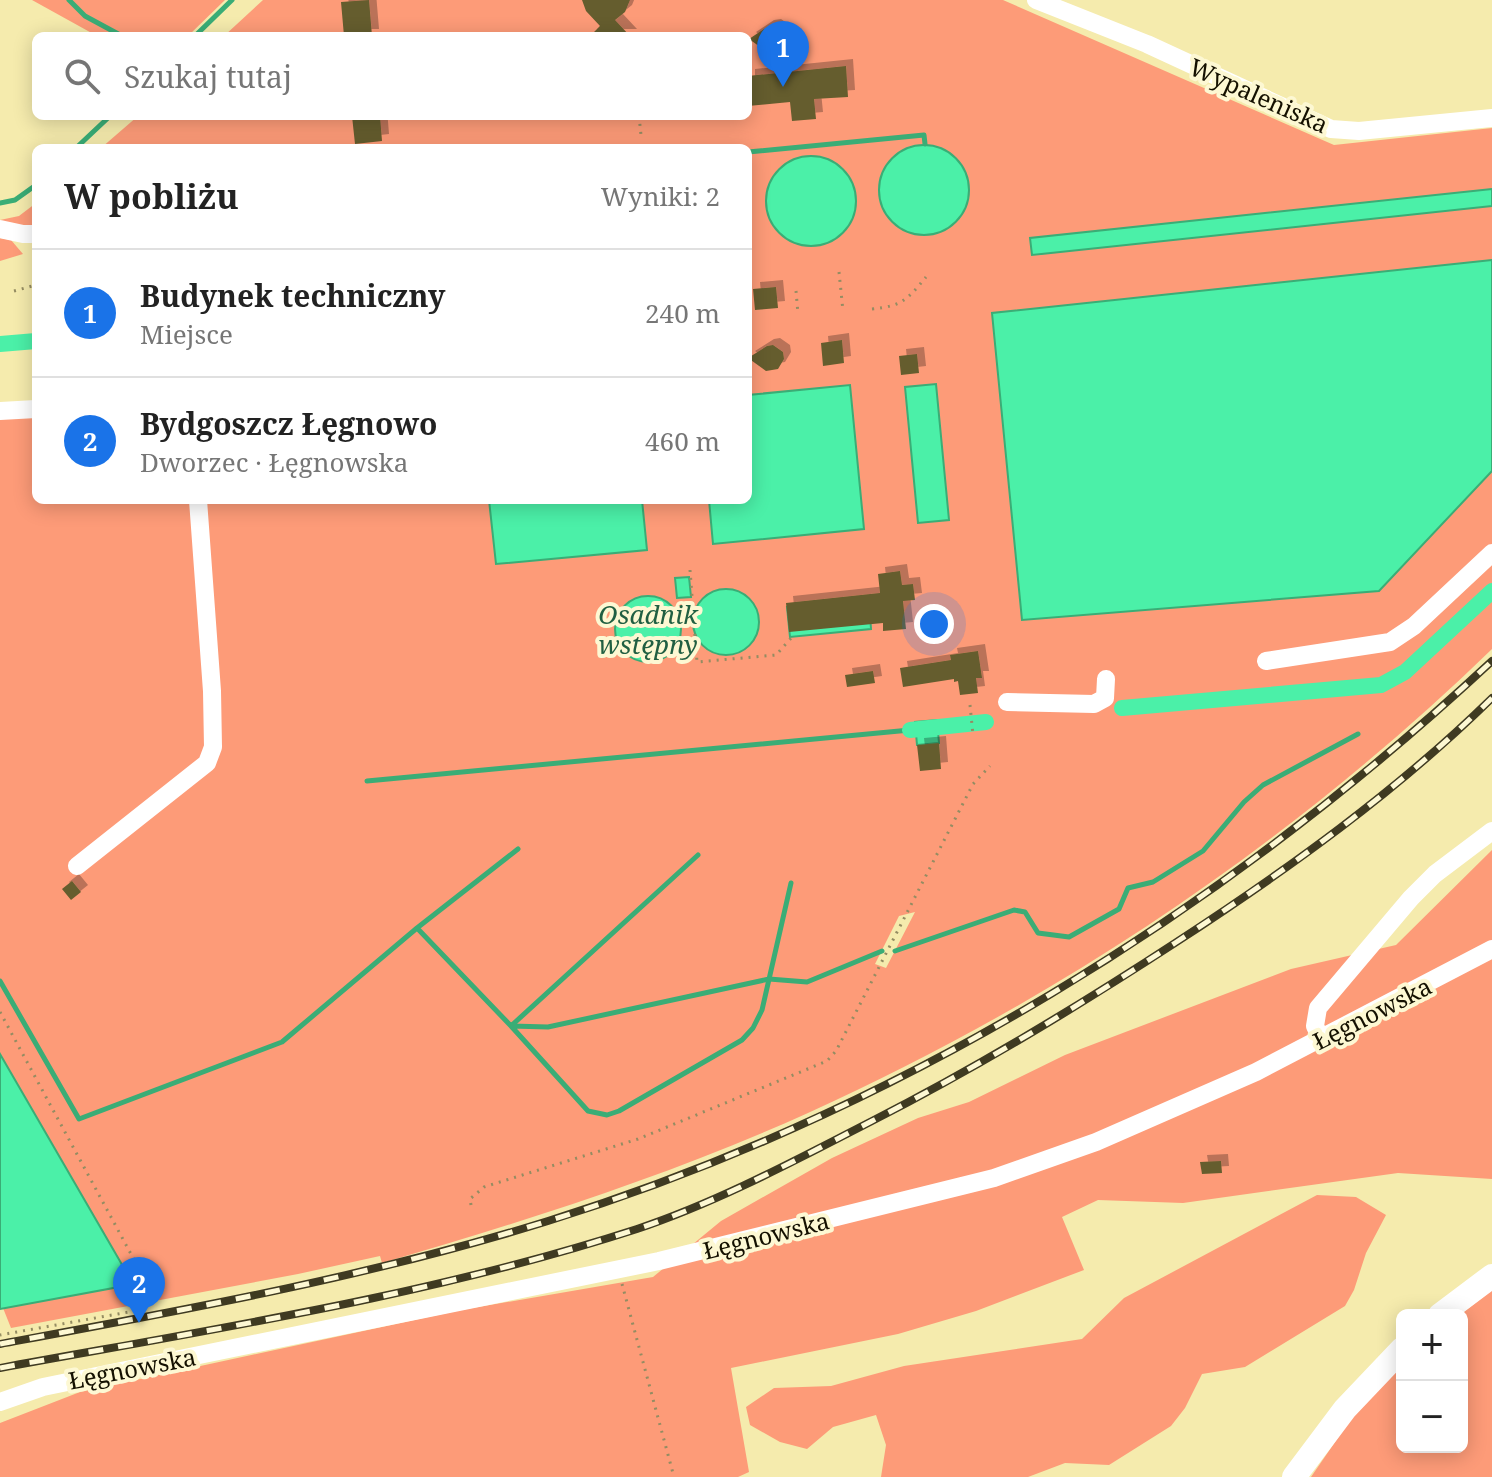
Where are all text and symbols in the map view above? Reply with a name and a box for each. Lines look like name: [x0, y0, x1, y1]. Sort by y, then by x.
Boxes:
pin: 1: [757, 21, 809, 87]
search box: [32, 32, 752, 120]
street label: Wypaleniska: [1184, 50, 1334, 140]
icon: search: [60, 54, 104, 98]
text: Szukaj tutaj: [124, 56, 292, 97]
text: W pobliżu: [64, 173, 239, 219]
text: Wyniki: 2: [601, 178, 720, 214]
text: Budynek techniczny: [140, 275, 445, 316]
text: 1: [83, 295, 97, 331]
text: 240 m: [645, 295, 720, 331]
text: Miejsce: [140, 316, 233, 352]
text: Bydgoszcz Łęgnowo: [140, 403, 437, 444]
text: 2: [83, 423, 97, 459]
text: 460 m: [645, 423, 720, 459]
text: Dworzec · Łęgnowska: [140, 444, 408, 480]
water label: Osadnik wstępny: [598, 596, 699, 662]
your location: [914, 604, 954, 644]
street label: Łęgnowska: [1307, 969, 1437, 1057]
street label: Łęgnowska: [699, 1203, 833, 1267]
pin: 2: [113, 1257, 165, 1323]
map controls: [1396, 1309, 1468, 1453]
button: +: [1396, 1309, 1468, 1381]
street label: Łęgnowska: [65, 1339, 199, 1397]
button: −: [1396, 1381, 1468, 1453]

